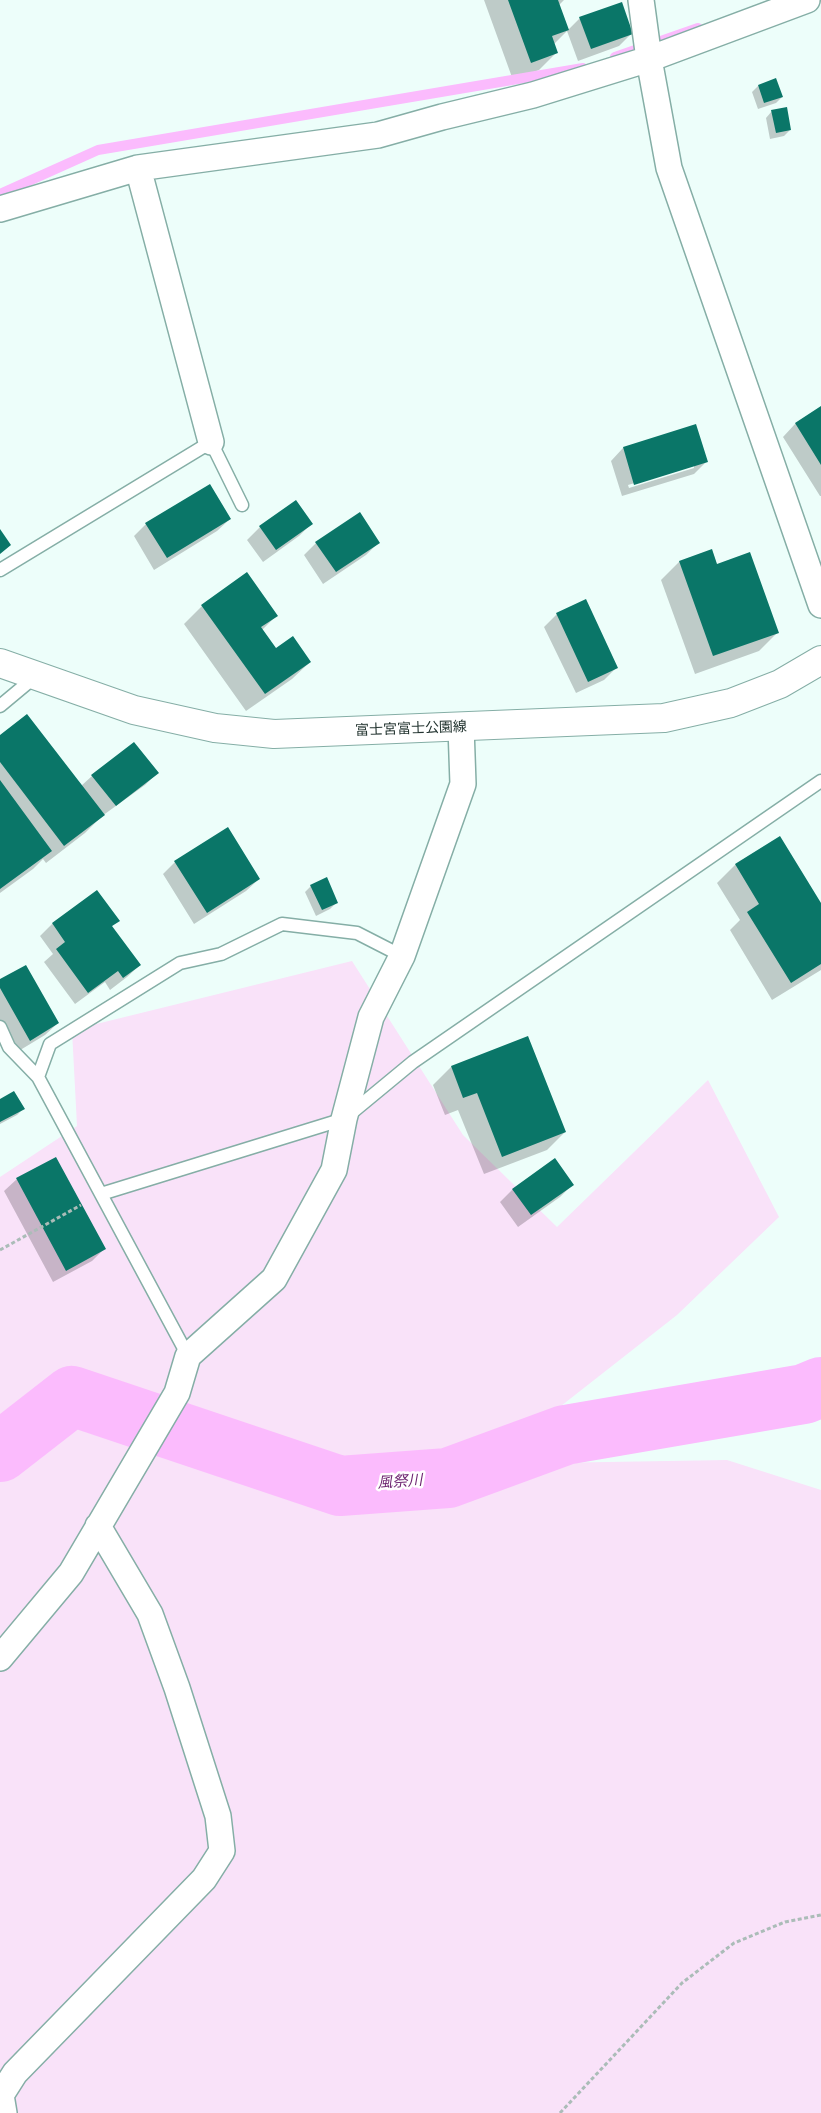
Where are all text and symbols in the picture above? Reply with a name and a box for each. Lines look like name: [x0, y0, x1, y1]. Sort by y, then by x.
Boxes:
street label: 富士宮富士公園線: [355, 719, 467, 739]
water label: 風祭川: [377, 1471, 423, 1493]

